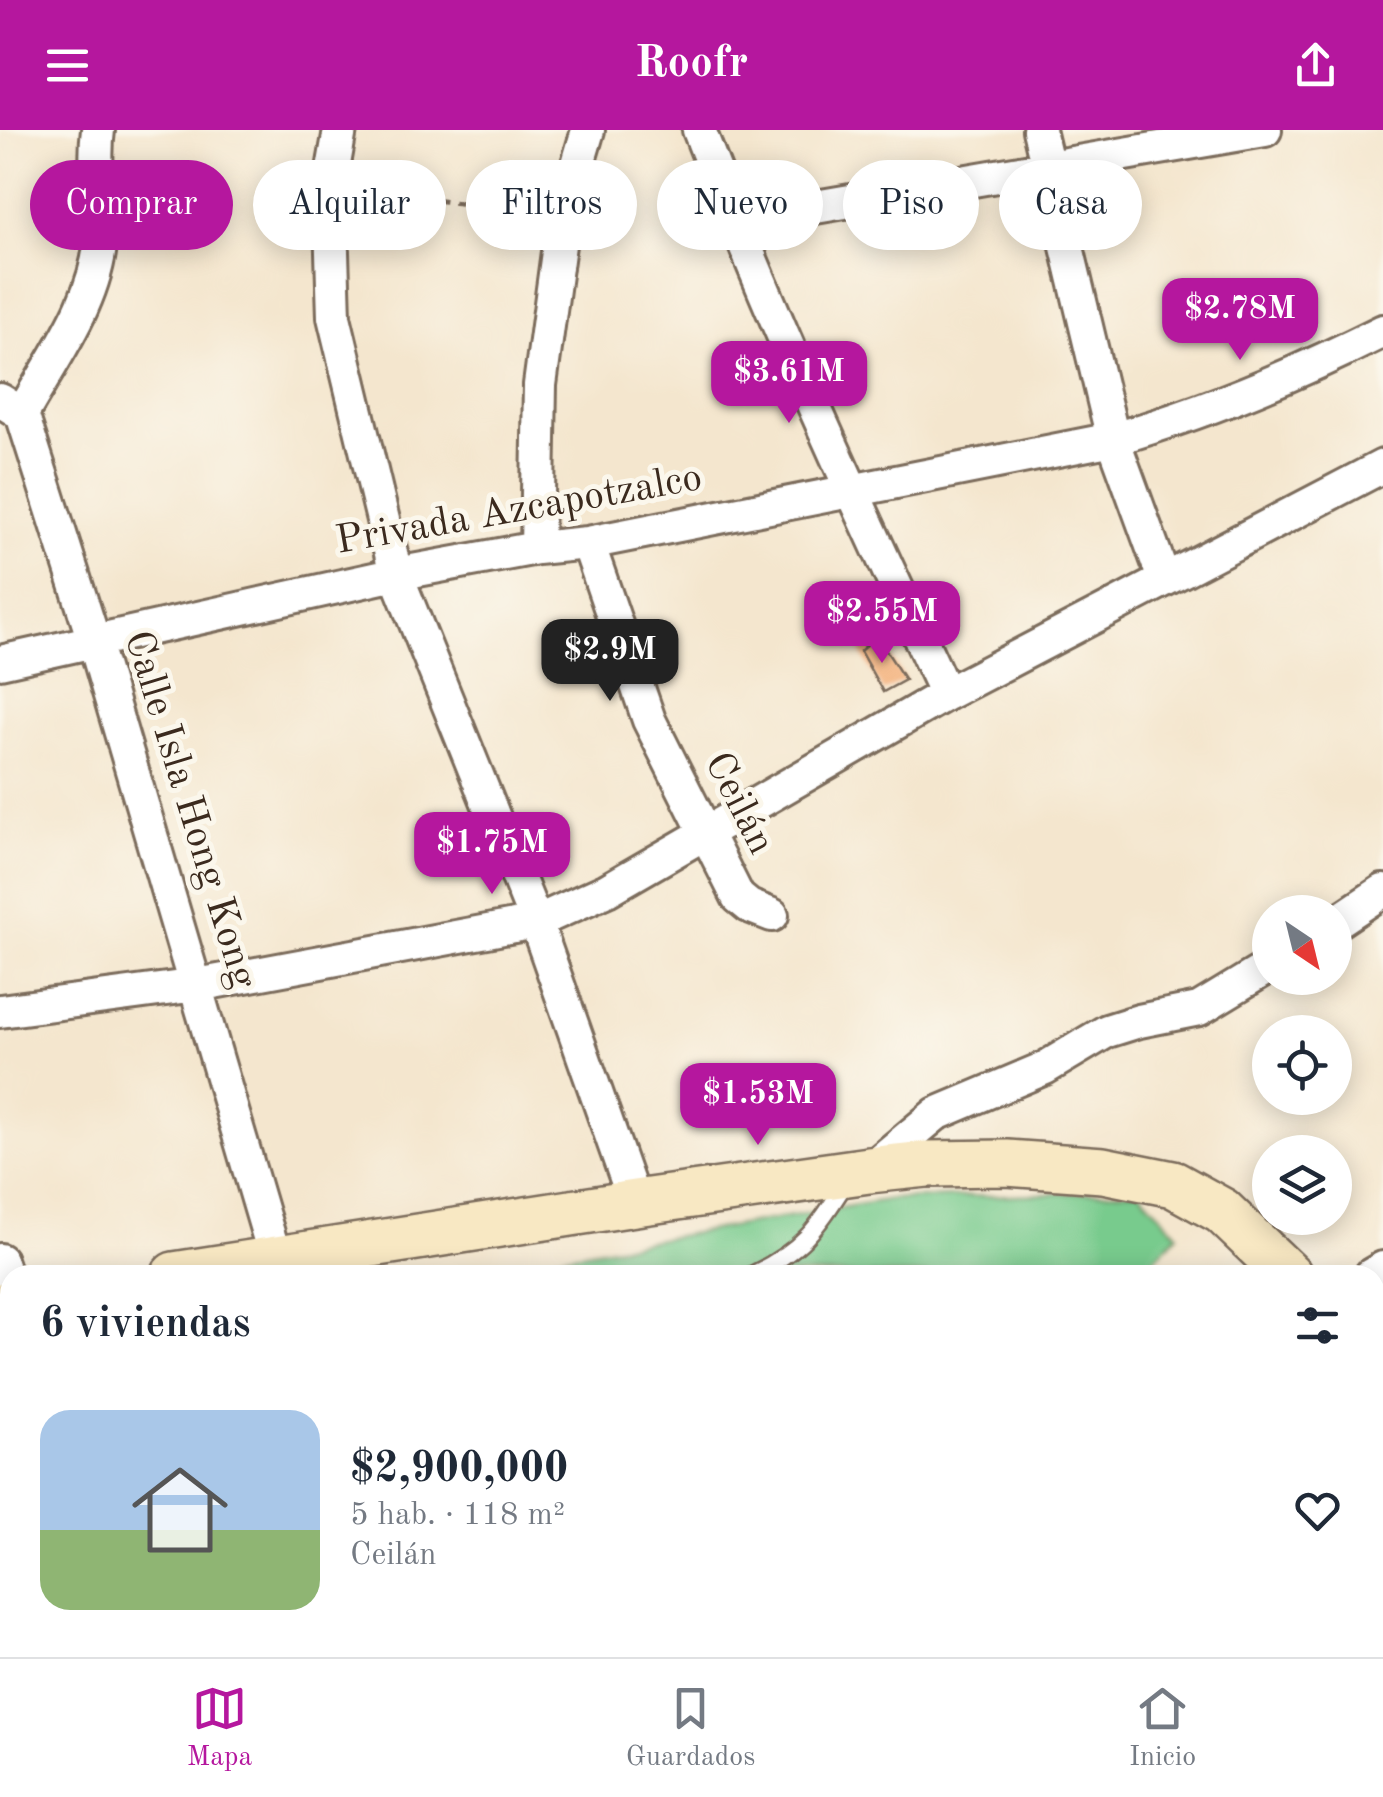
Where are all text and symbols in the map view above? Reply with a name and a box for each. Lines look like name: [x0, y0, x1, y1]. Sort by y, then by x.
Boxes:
icon: menu: [40, 38, 95, 93]
icon: share: [1288, 38, 1343, 93]
text: Roofr: [635, 42, 748, 87]
chip: Comprar: [30, 160, 233, 250]
chip: Alquilar: [253, 160, 446, 250]
chip: Filtros: [466, 160, 637, 250]
chip: Nuevo: [657, 160, 823, 250]
chip: Piso: [843, 160, 979, 250]
chip: Casa: [999, 160, 1142, 250]
pin: $2.78M: [1159, 278, 1321, 363]
text: $2.78M: [1184, 294, 1296, 326]
pin: $3.61M: [708, 341, 870, 426]
text: $3.61M: [733, 357, 845, 389]
street label: Privada Azcapotzalco: [333, 459, 705, 563]
pin: $2.55M: [801, 581, 963, 666]
text: $2.55M: [826, 597, 938, 629]
pin: $2.9M: [540, 619, 680, 704]
street label: Calle Isla Hong Kong: [116, 626, 263, 994]
text: $2.9M: [563, 635, 657, 667]
street label: Ceilán: [696, 747, 780, 861]
pin: $1.75M: [411, 812, 573, 897]
text: $1.75M: [436, 828, 548, 860]
north arrow: [1252, 895, 1352, 995]
map controls: [1252, 895, 1352, 1235]
button: locate: [1252, 1015, 1352, 1115]
pin: $1.53M: [677, 1063, 839, 1148]
text: $1.53M: [702, 1079, 814, 1111]
button: layers: [1252, 1135, 1352, 1235]
icon: filters: [1290, 1298, 1345, 1353]
text: 6 viviendas: [40, 1304, 251, 1346]
text: $2,900,000: [350, 1449, 568, 1491]
icon: home: [120, 1450, 240, 1570]
icon: heart: [1290, 1483, 1345, 1538]
text: 5 hab. · 118 m²: [350, 1500, 565, 1532]
text: Ceilán: [350, 1540, 437, 1572]
tab: Mapa: [187, 1681, 252, 1776]
tab: Guardados: [626, 1681, 755, 1776]
tab: Inicio: [1129, 1681, 1196, 1776]

